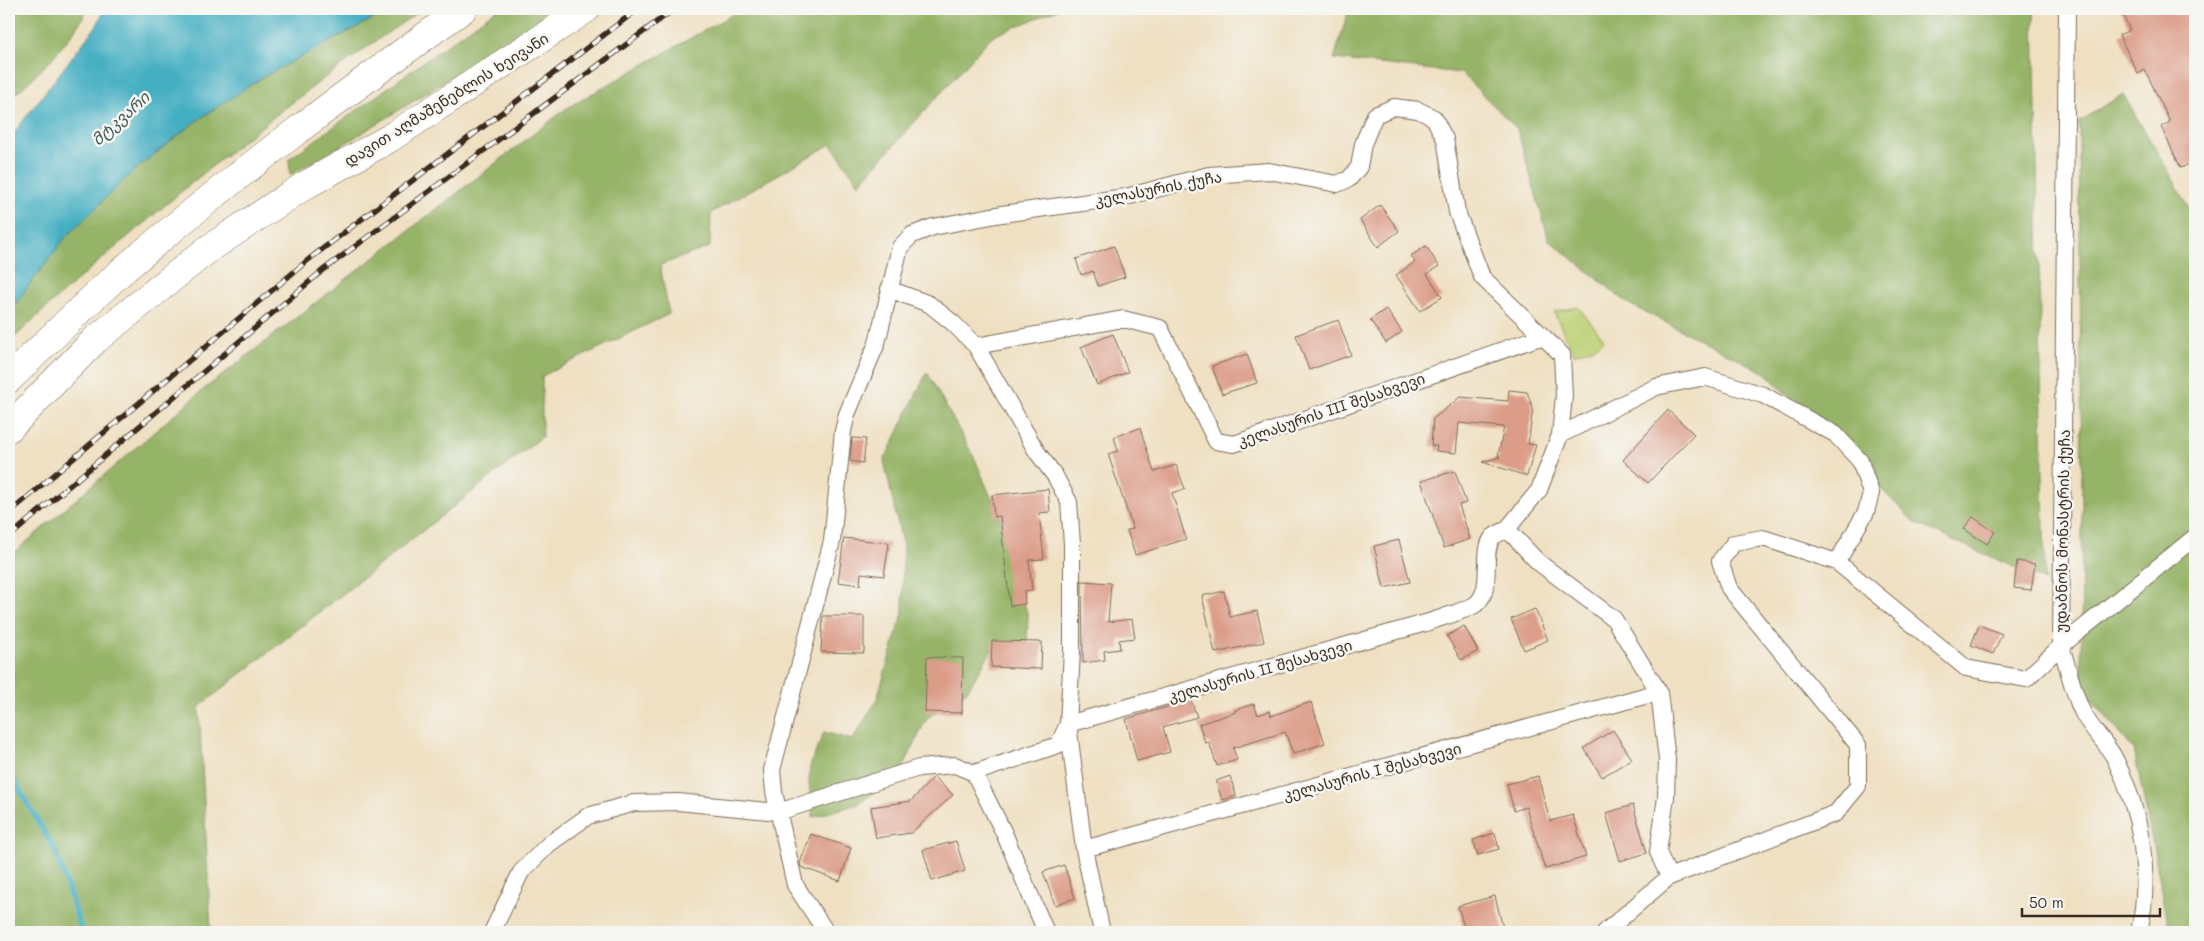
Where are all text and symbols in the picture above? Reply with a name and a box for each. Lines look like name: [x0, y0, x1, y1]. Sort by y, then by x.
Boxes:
street label: დავით აღმაშენებლის ხეივანი: [340, 28, 552, 170]
water label: მტკვარი: [87, 86, 154, 149]
street label: კელასურის ქუჩა: [1093, 166, 1223, 210]
street label: კელასურის III შესახვევი: [1235, 367, 1427, 451]
street label: უდაბნოს მონასტრის ქუჩა: [2050, 429, 2074, 633]
street label: კელასურის II შესახვევი: [1166, 634, 1354, 706]
street label: კელასურის I შესახვევი: [1281, 738, 1463, 804]
scale bar: [2022, 886, 2159, 918]
text: 50 m: [2029, 892, 2064, 912]

